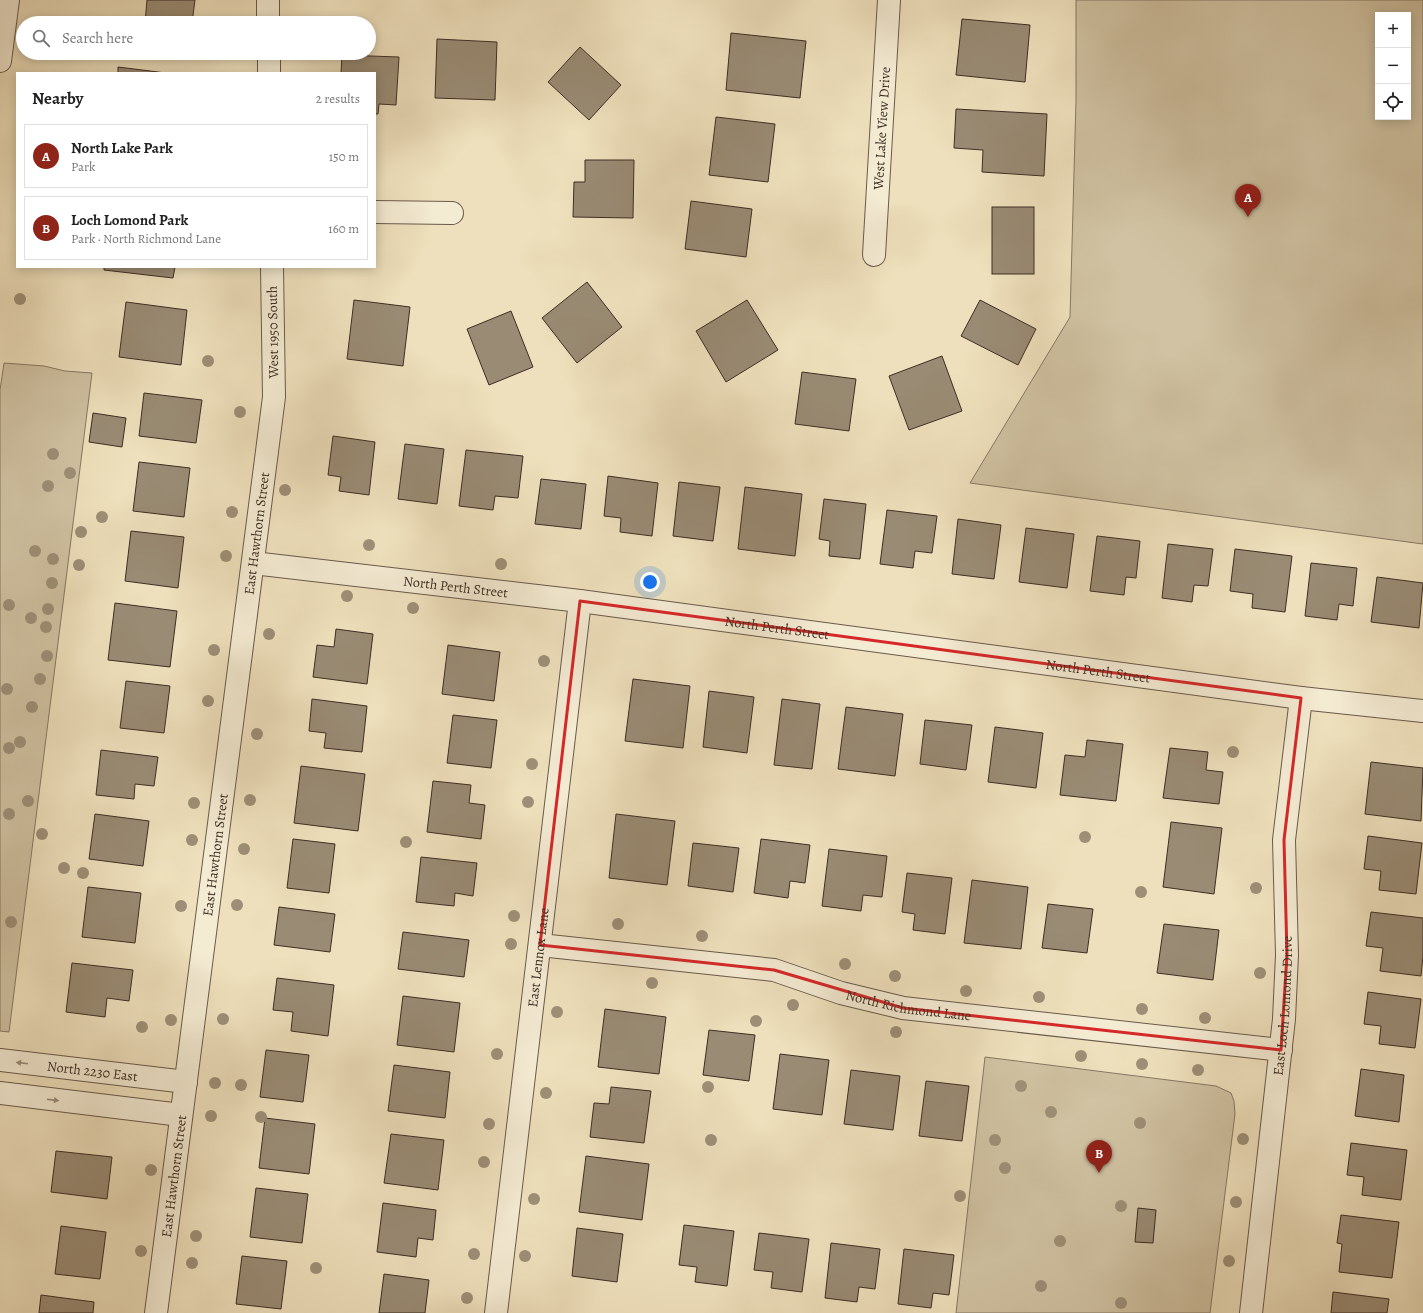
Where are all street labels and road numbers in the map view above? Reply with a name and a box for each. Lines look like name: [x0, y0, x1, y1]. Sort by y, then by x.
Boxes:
street label: West Lake View Drive: [868, 66, 895, 191]
street label: West 1950 South: [263, 285, 283, 379]
street label: East Hawthorn Street: [239, 471, 274, 596]
street label: North Perth Street: [402, 571, 509, 602]
street label: North Perth Street: [724, 611, 831, 644]
street label: North Perth Street: [1045, 654, 1152, 687]
street label: East Hawthorn Street: [198, 792, 232, 917]
street label: East Lennox Lane: [523, 907, 553, 1008]
street label: East Loch Lomond Drive: [1268, 936, 1297, 1077]
street label: North Richmond Lane: [844, 985, 972, 1025]
street label: North 2230 East: [46, 1056, 139, 1086]
street label: East Hawthorn Street: [156, 1113, 191, 1239]

